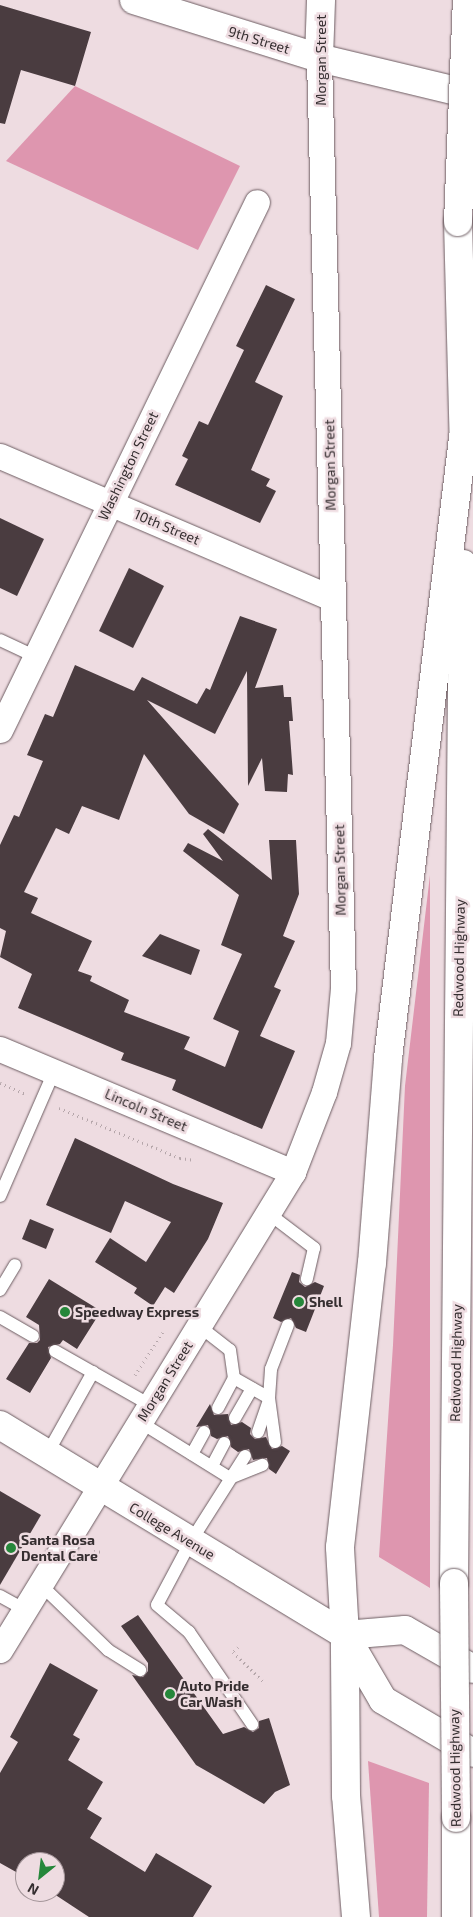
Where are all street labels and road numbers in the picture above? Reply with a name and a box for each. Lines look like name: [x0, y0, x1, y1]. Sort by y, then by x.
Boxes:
street label: Morgan Street: [313, 14, 329, 106]
street label: 9th Street: [226, 23, 292, 57]
street label: Washington Street: [94, 409, 162, 523]
street label: Morgan Street: [321, 419, 339, 511]
street label: 10th Street: [132, 506, 202, 548]
street label: Morgan Street: [331, 824, 349, 916]
street label: Redwood Highway: [450, 899, 468, 1017]
street label: Lincoln Street: [102, 1085, 190, 1135]
street label: Redwood Highway: [447, 1304, 465, 1422]
street label: Morgan Street: [134, 1338, 196, 1424]
street label: College Avenue: [126, 1499, 218, 1563]
street label: Redwood Highway: [446, 1709, 464, 1827]

